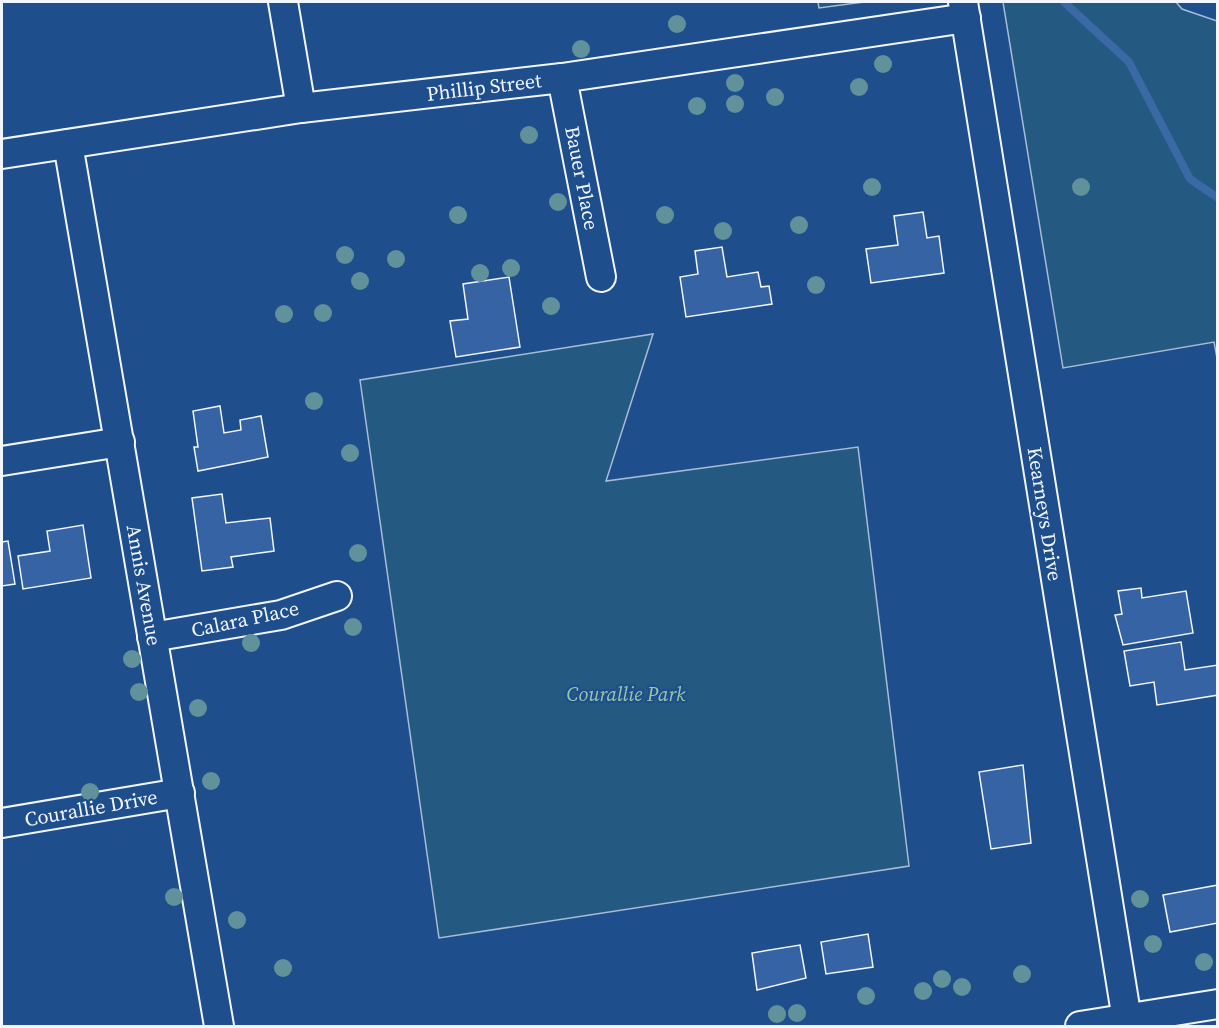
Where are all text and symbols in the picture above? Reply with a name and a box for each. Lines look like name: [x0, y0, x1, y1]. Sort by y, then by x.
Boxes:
street label: Phillip Street: [425, 66, 543, 108]
street label: Bauer Place: [558, 124, 606, 232]
street label: Kearneys Drive: [1021, 445, 1069, 583]
street label: Annis Avenue: [120, 522, 168, 648]
street label: Calara Place: [189, 594, 301, 644]
park label: Courallie Park: [567, 680, 686, 708]
street label: Courallie Drive: [22, 783, 160, 833]

